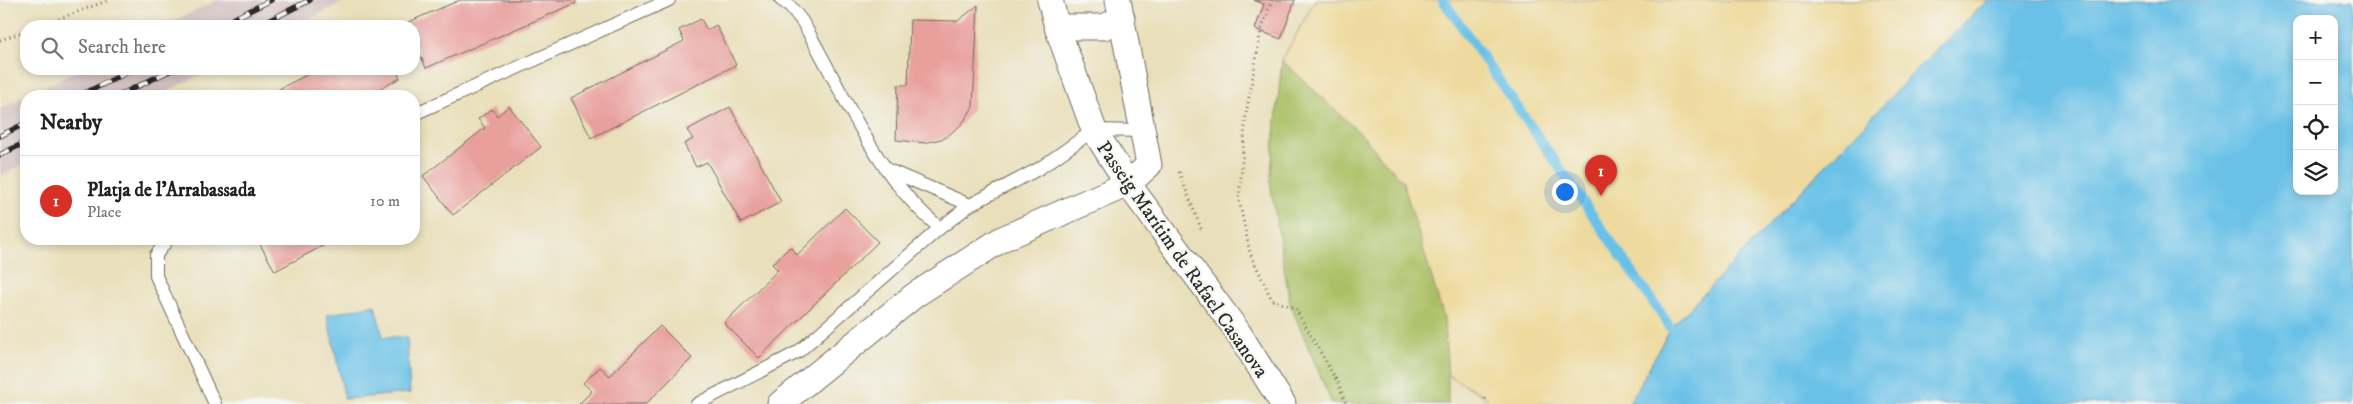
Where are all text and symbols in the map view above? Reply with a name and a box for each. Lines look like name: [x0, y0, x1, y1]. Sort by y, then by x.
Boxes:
map controls: [2293, 15, 2338, 195]
button: +: [2293, 15, 2338, 60]
search box: [20, 20, 420, 75]
icon: search: [38, 34, 66, 62]
text: Search here: [78, 36, 166, 59]
button: −: [2293, 60, 2338, 105]
button: locate: [2293, 105, 2338, 150]
text: Nearby: [40, 110, 102, 136]
street label: Passeig Marítim de Rafael Casanova: [1090, 137, 1274, 383]
button: layers: [2293, 150, 2338, 195]
pin: 1: [1585, 155, 1617, 196]
text: Platja de l'Arrabassada: [87, 179, 255, 202]
your location: [1552, 179, 1578, 205]
text: 1: [53, 191, 59, 211]
text: 10 m: [370, 191, 400, 211]
text: Place: [87, 202, 121, 222]

